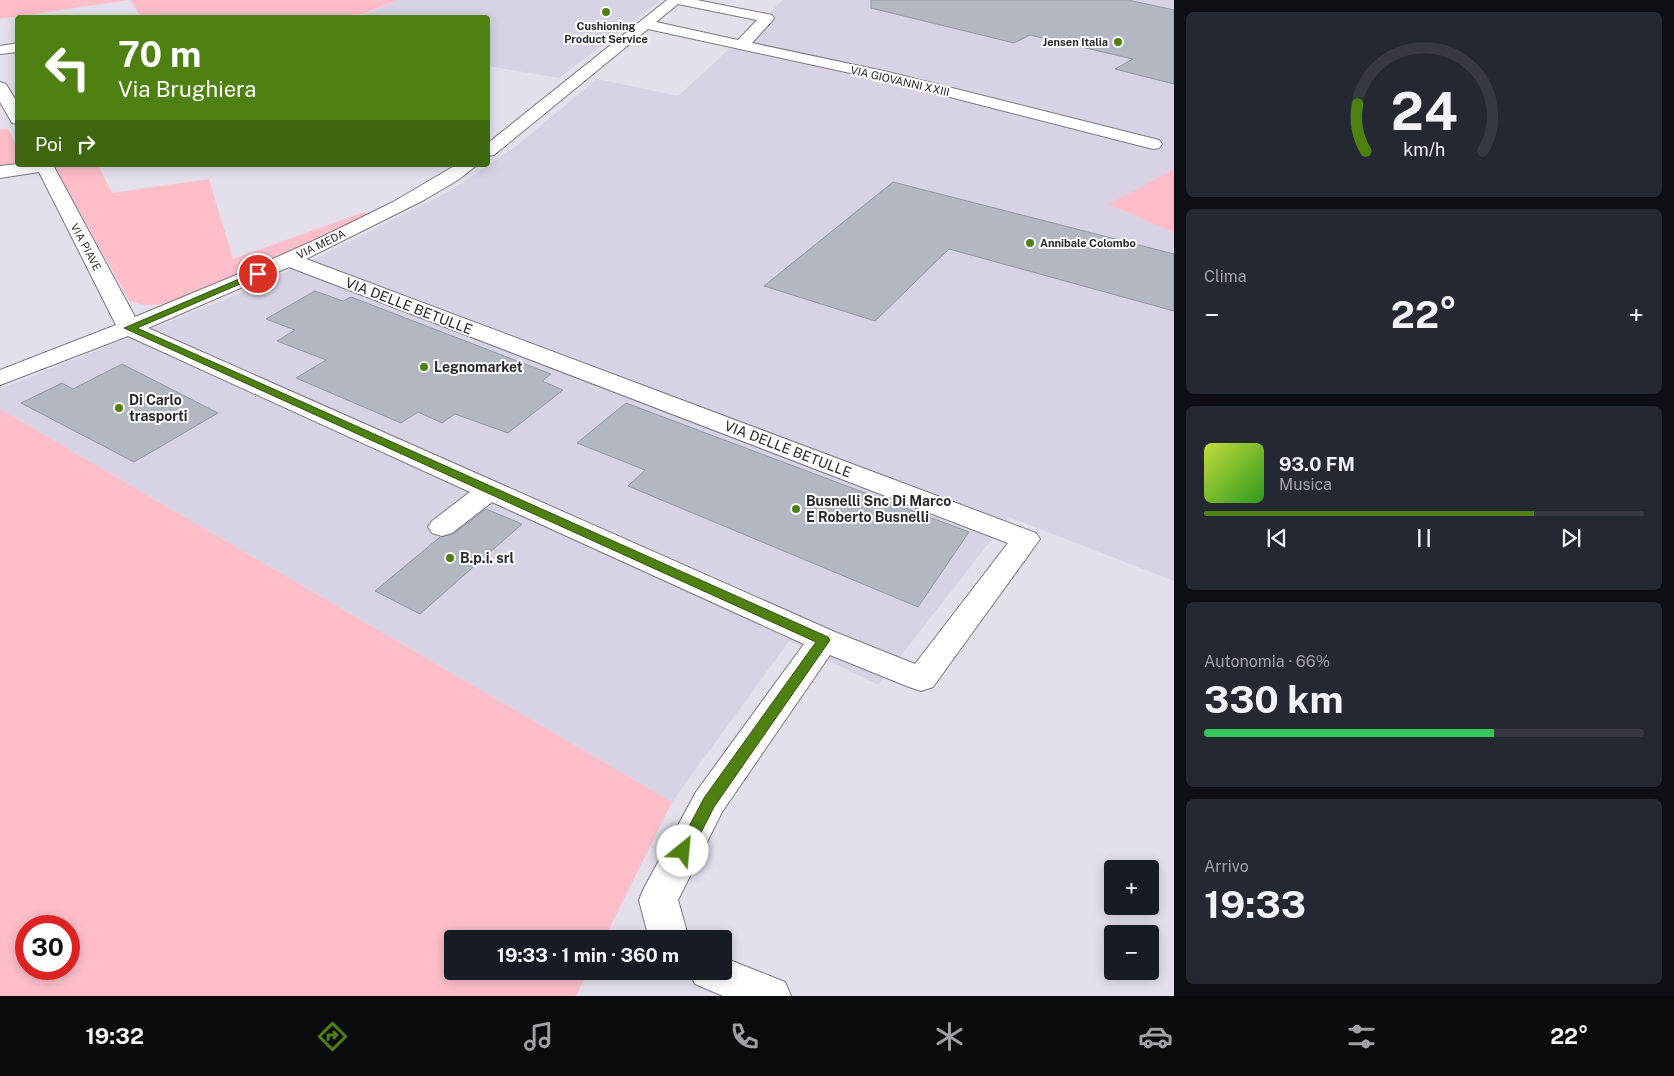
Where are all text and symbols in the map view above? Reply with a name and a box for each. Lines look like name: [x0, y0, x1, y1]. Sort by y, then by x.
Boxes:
marker: Cushioning Product Service: [600, 6, 612, 18]
place label: Cushioning Product Service: [564, 20, 648, 45]
text: 70 m: [118, 34, 201, 75]
icon: left: [35, 35, 100, 100]
place label: Jensen Italia: [1043, 36, 1108, 48]
marker: Jensen Italia: [1112, 36, 1124, 48]
street label: VIA GIOVANNI XXIII: [849, 64, 951, 98]
text: Via Brughiera: [118, 76, 257, 102]
text: 24: [1390, 81, 1458, 142]
icon: right: [72, 130, 100, 158]
text: Poi: [35, 133, 62, 155]
text: km/h: [1403, 139, 1445, 160]
street label: VIA PIAVE: [69, 221, 104, 273]
street label: VIA MEDA: [295, 227, 348, 261]
marker: Annibale Colombo: [1024, 237, 1036, 249]
place label: Annibale Colombo: [1040, 237, 1136, 249]
pin: [237, 253, 279, 295]
icon: arrive: [244, 260, 272, 288]
text: Clima: [1204, 267, 1247, 286]
street label: VIA DELLE BETULLE: [343, 274, 475, 338]
text: 22°: [1391, 292, 1457, 337]
text: −: [1204, 298, 1220, 331]
text: +: [1628, 298, 1644, 331]
place label: Legnomarket: [434, 359, 523, 375]
marker: Legnomarket: [418, 361, 430, 373]
place label: Di Carlo trasporti: [129, 392, 188, 424]
marker: Di Carlo trasporti: [113, 402, 125, 414]
street label: VIA DELLE BETULLE: [722, 417, 854, 481]
text: 93.0 FM: [1279, 453, 1355, 475]
text: Musica: [1279, 475, 1332, 494]
place label: Busnelli Snc Di Marco E Roberto Busnelli: [806, 493, 951, 525]
marker: Busnelli Snc Di Marco E Roberto Busnelli: [790, 503, 802, 515]
icon: previous: [1263, 524, 1291, 552]
icon: pause: [1410, 524, 1438, 552]
icon: next: [1557, 524, 1585, 552]
place label: B.p.i. srl: [460, 550, 514, 566]
marker: B.p.i. srl: [444, 552, 456, 564]
text: Autonomia · 66%: [1204, 652, 1330, 671]
text: 330 km: [1204, 677, 1343, 722]
position arrow: [656, 824, 708, 876]
text: Arrivo: [1204, 857, 1249, 876]
map controls: [1104, 860, 1159, 980]
button: +: [1104, 860, 1159, 915]
text: 19:33: [1204, 882, 1306, 927]
speed limit sign: 30: [15, 915, 80, 980]
button: −: [1104, 925, 1159, 980]
text: 19:33 · 1 min · 360 m: [497, 944, 679, 966]
icon: directions: [315, 1019, 350, 1054]
icon: music: [521, 1019, 556, 1054]
icon: phone: [727, 1019, 762, 1054]
icon: climate: [932, 1019, 967, 1054]
icon: car: [1138, 1019, 1173, 1054]
icon: filters: [1344, 1019, 1379, 1054]
text: 19:32: [85, 1023, 144, 1049]
text: 22°: [1550, 1023, 1589, 1049]

